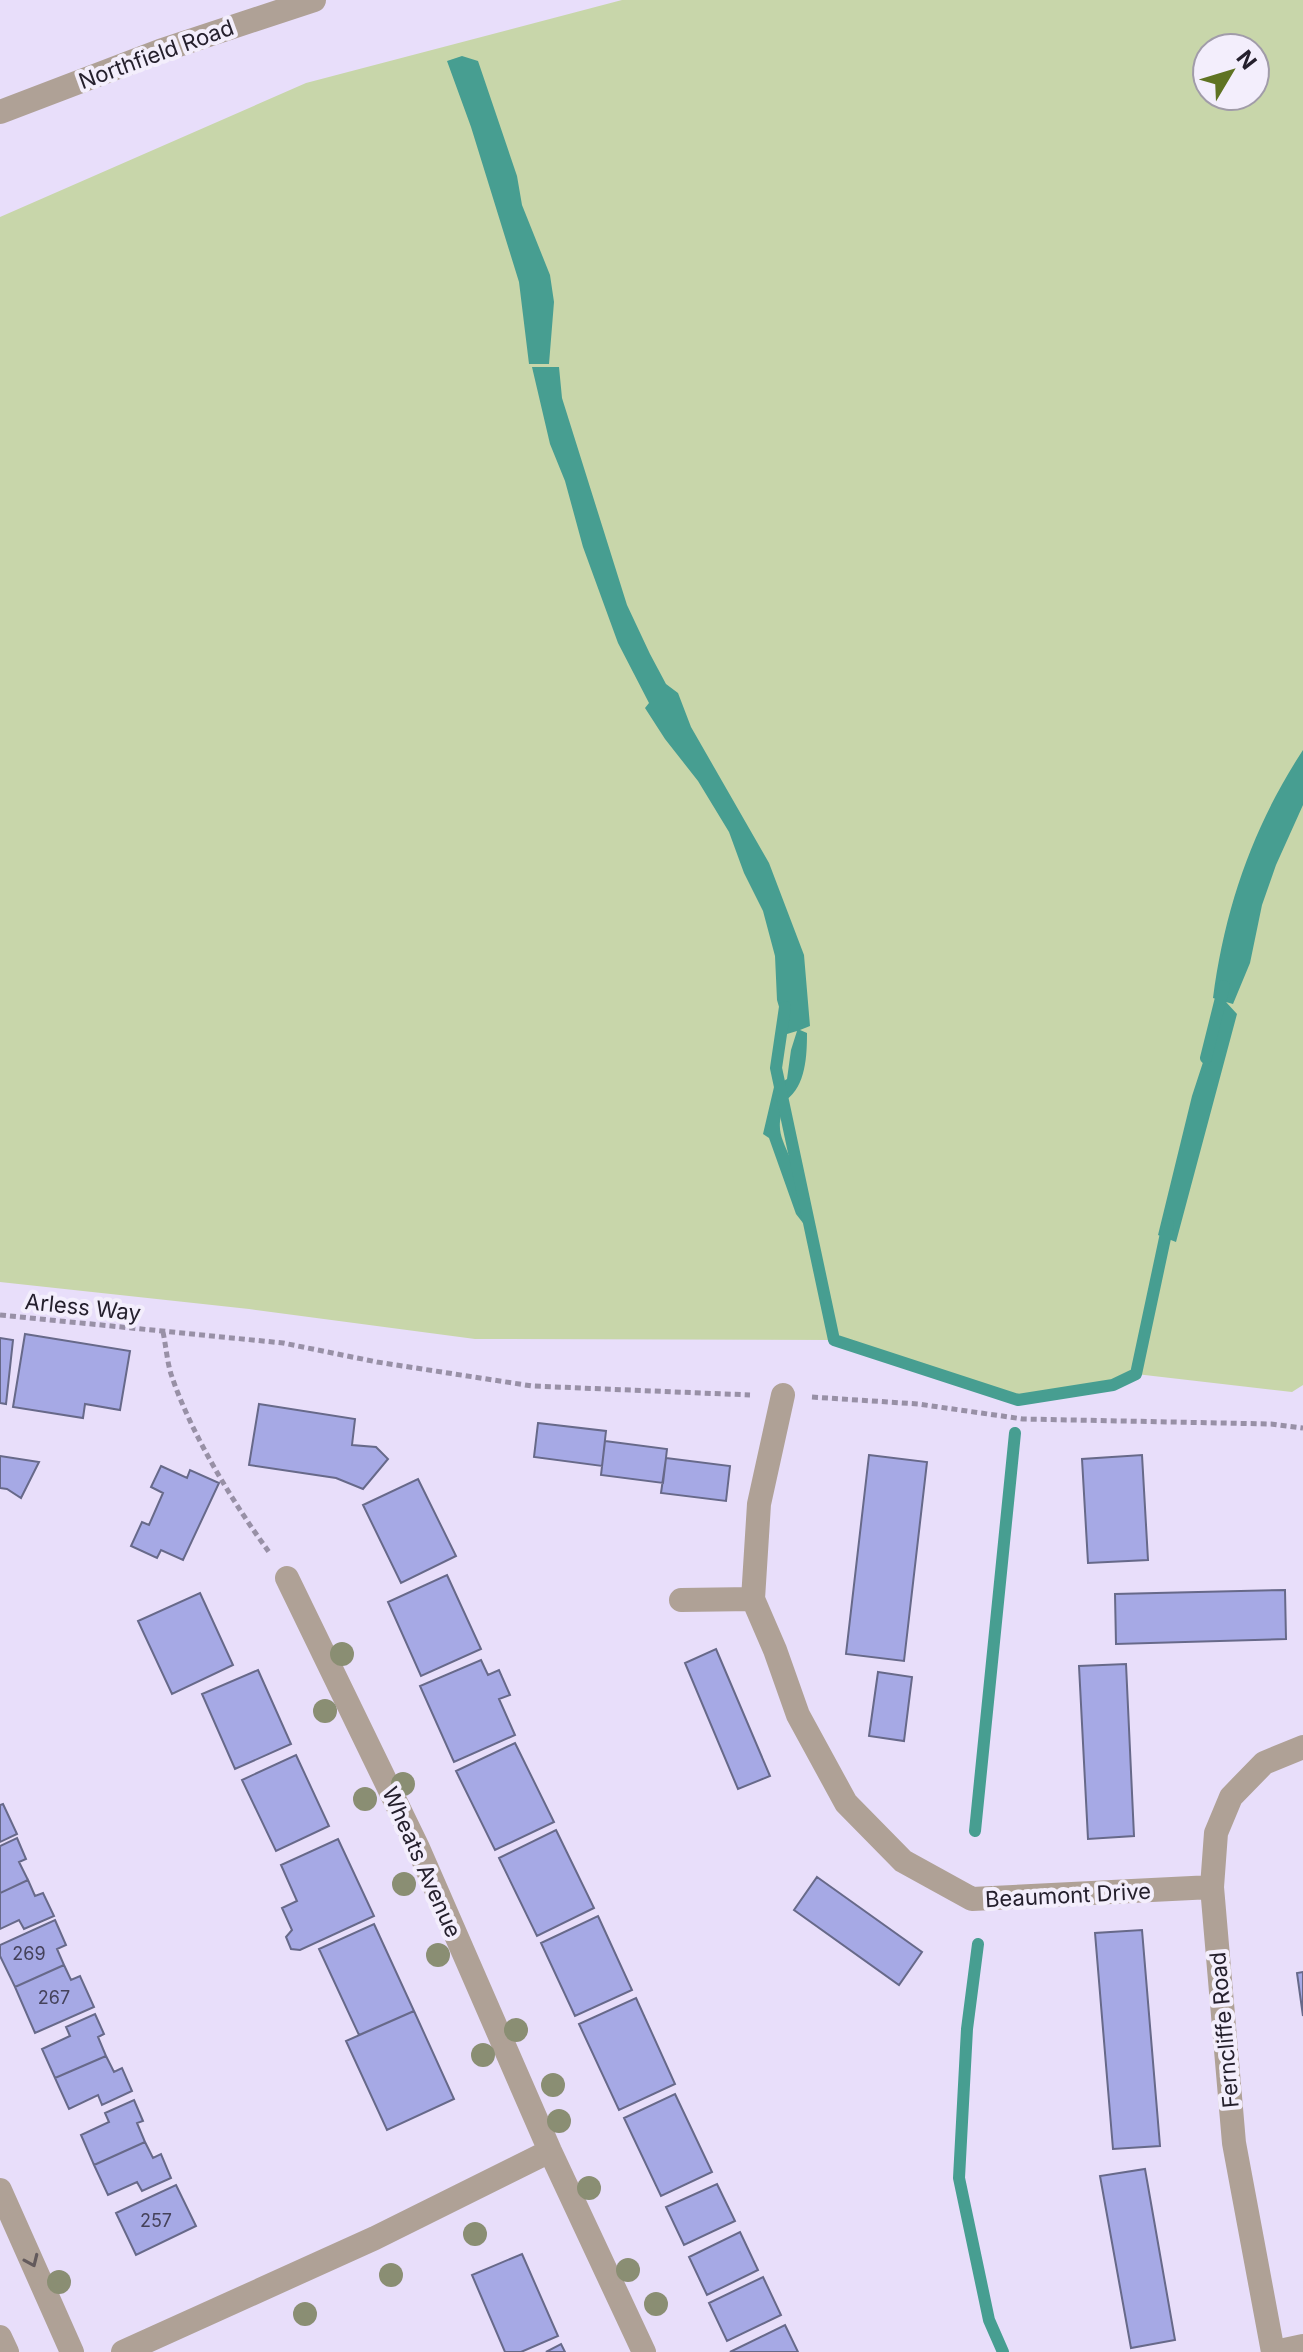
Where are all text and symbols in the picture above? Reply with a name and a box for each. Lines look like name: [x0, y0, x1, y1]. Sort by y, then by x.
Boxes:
street label: Northfield Road: [75, 14, 237, 94]
north arrow: [1191, 32, 1271, 112]
text: N: [1231, 45, 1262, 74]
street label: Arless Way: [24, 1288, 142, 1326]
street label: Wheats Avenue: [377, 1783, 467, 1941]
street label: Beaumont Drive: [984, 1878, 1152, 1912]
house number: 269: [12, 1943, 46, 1964]
street label: Ferncliffe Road: [1204, 1951, 1244, 2109]
house number: 267: [38, 1987, 70, 2008]
house number: 257: [140, 2210, 172, 2231]
one-way arrow: [23, 2252, 39, 2267]

